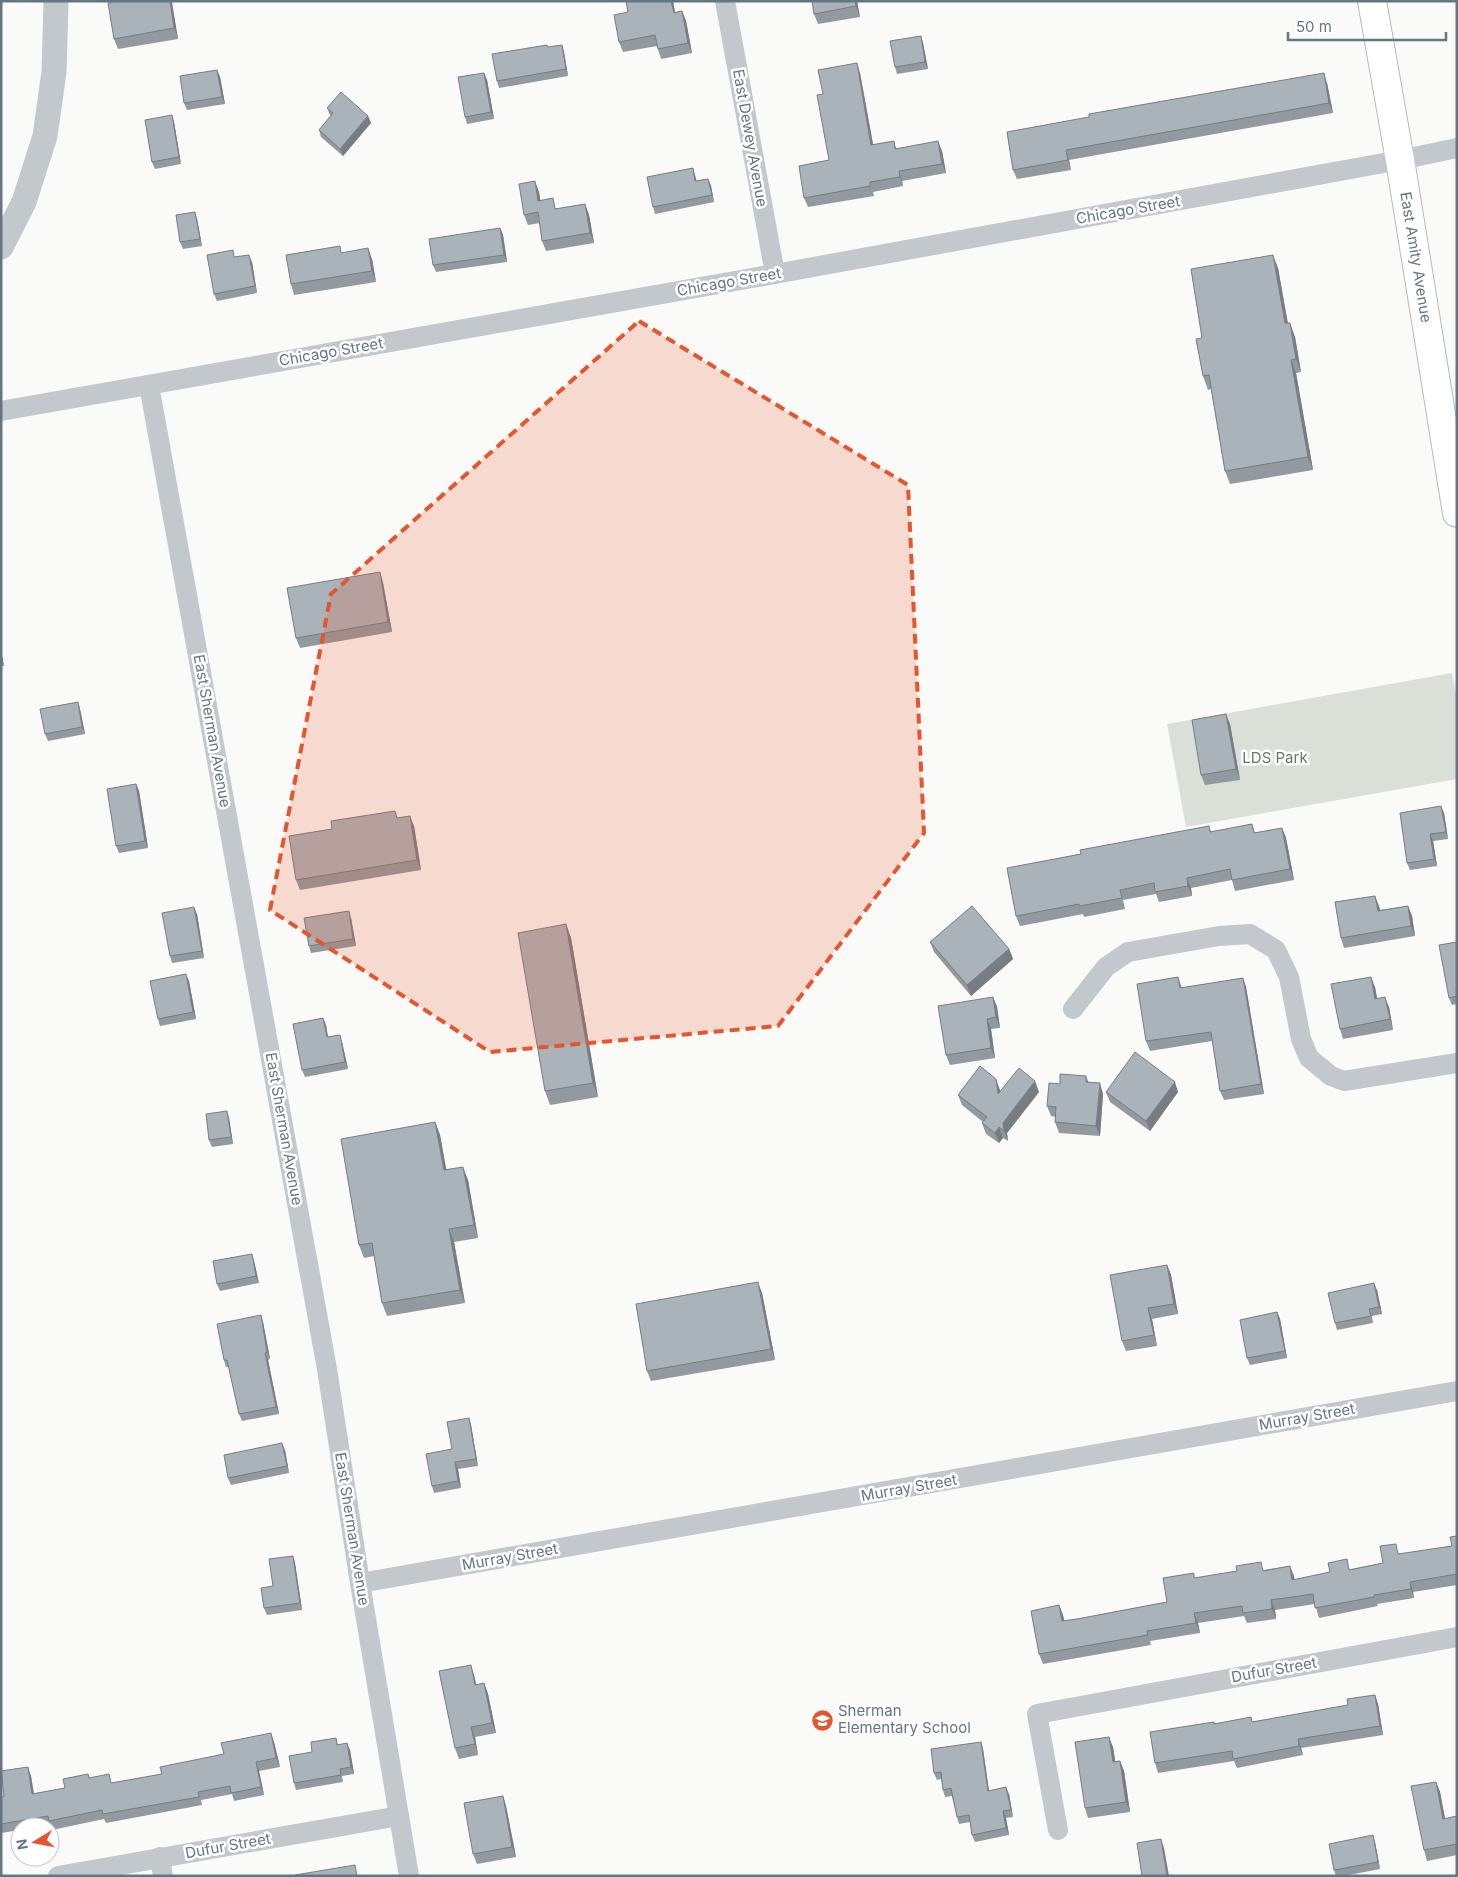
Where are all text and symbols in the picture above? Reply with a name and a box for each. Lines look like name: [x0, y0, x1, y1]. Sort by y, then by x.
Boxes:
scale bar: [1288, 10, 1446, 42]
text: 50 m: [1296, 17, 1332, 36]
street label: East Dewey Avenue: [729, 68, 772, 208]
street label: East Amity Avenue: [1396, 190, 1436, 324]
street label: Chicago Street: [1074, 191, 1182, 228]
street label: Chicago Street: [675, 263, 783, 300]
street label: Chicago Street: [277, 333, 385, 370]
street label: East Sherman Avenue: [190, 653, 235, 809]
park label: LDS Park: [1242, 748, 1308, 767]
street label: East Sherman Avenue: [262, 1051, 307, 1207]
street label: Murray Street: [1257, 1399, 1356, 1434]
street label: East Sherman Avenue: [331, 1451, 374, 1607]
street label: Murray Street: [859, 1470, 958, 1505]
street label: Murray Street: [460, 1539, 559, 1574]
street label: Dufur Street: [1230, 1653, 1318, 1686]
place label: Sherman Elementary School: [838, 1701, 971, 1737]
school or university icon: Sherman Elementary School: [810, 1708, 834, 1732]
north arrow: [10, 1817, 60, 1867]
street label: Dufur Street: [184, 1829, 272, 1862]
text: N: [12, 1838, 31, 1851]

